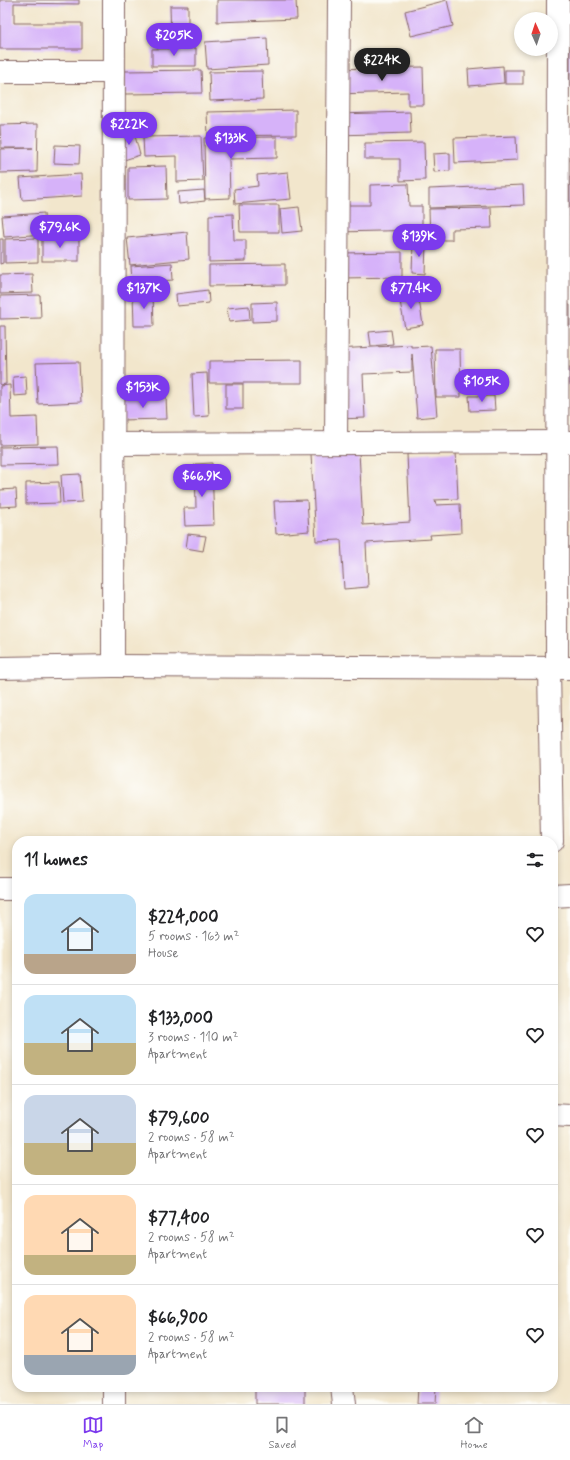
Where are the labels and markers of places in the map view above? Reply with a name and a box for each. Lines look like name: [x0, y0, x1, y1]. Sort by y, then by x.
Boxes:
pin: $205K: [146, 23, 202, 57]
pin: $224K: [354, 48, 410, 82]
pin: $222K: [101, 112, 157, 146]
pin: $133K: [203, 126, 259, 160]
pin: $79.6K: [27, 215, 93, 249]
pin: $139K: [391, 224, 447, 258]
pin: $137K: [116, 276, 172, 310]
pin: $77.4K: [378, 276, 444, 310]
pin: $105K: [454, 369, 510, 403]
pin: $153K: [115, 375, 171, 409]
pin: $66.9K: [169, 464, 235, 498]

